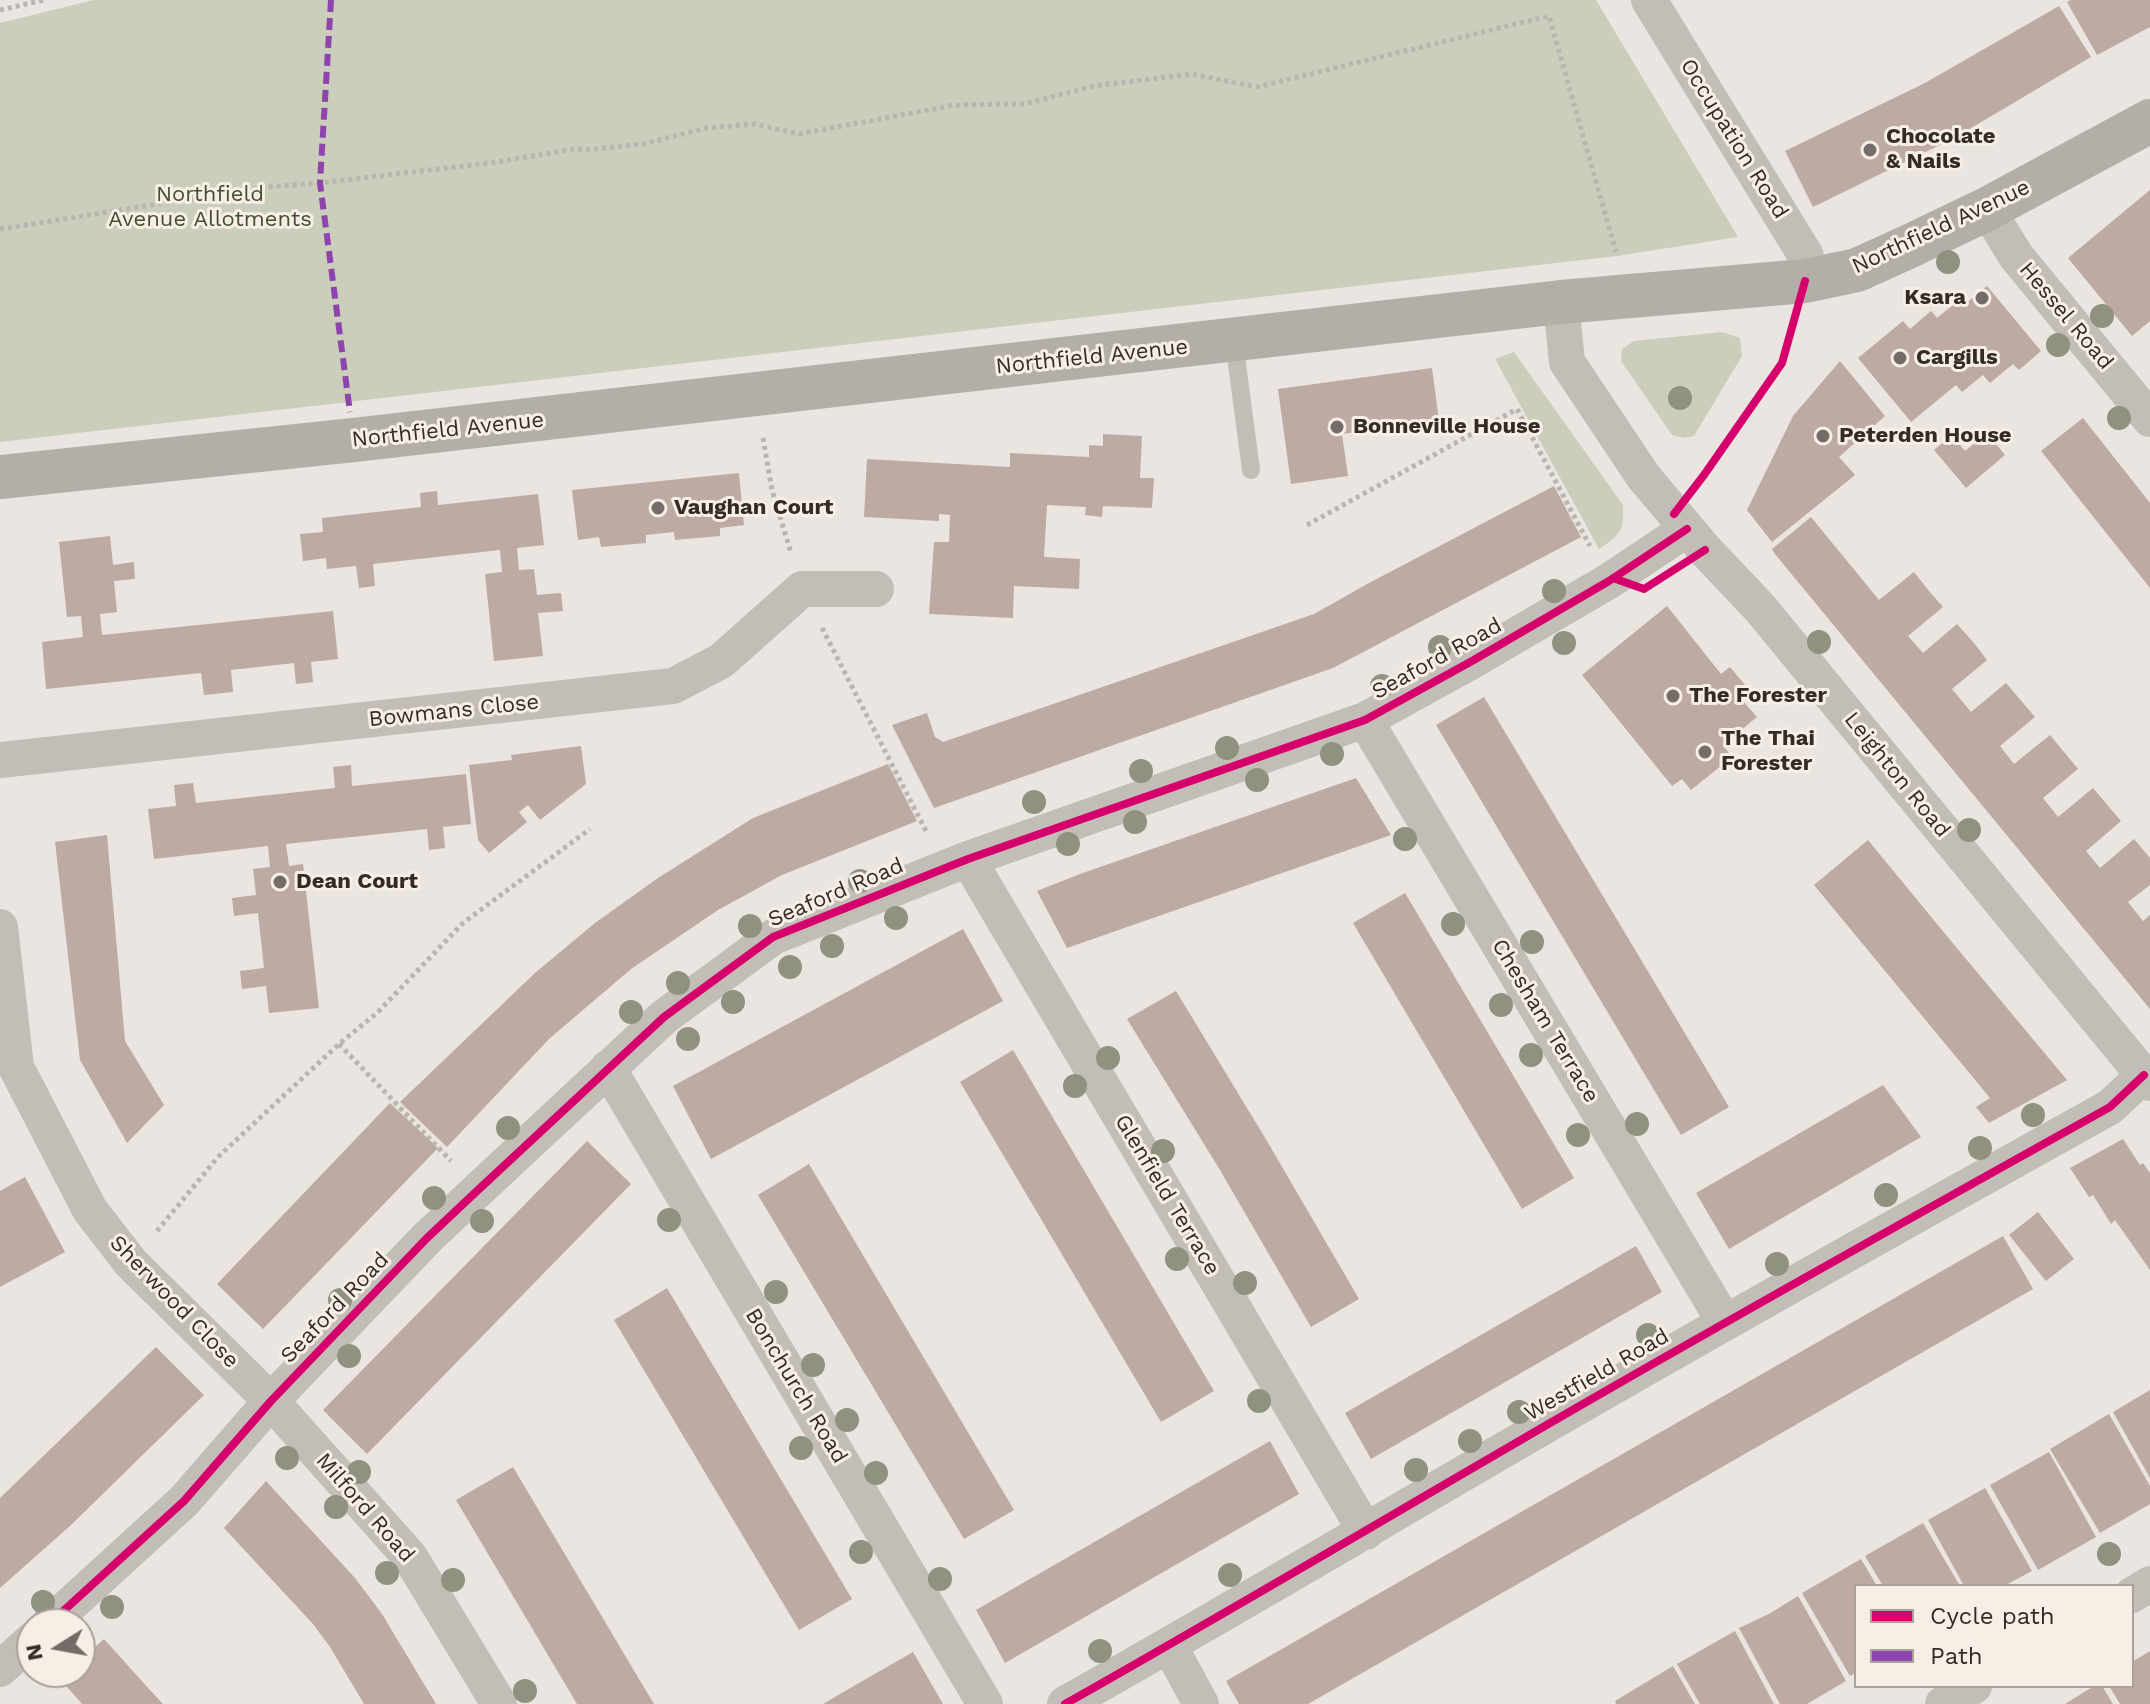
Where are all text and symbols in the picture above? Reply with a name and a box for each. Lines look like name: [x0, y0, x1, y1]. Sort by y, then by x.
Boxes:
street label: Occupation Road: [1674, 54, 1794, 224]
place label: Chocolate & Nails: [1886, 124, 1995, 176]
marker: Chocolate & Nails: [1861, 141, 1879, 159]
street label: Northfield Avenue: [1848, 174, 2034, 280]
park label: Northfield Avenue Allotments: [108, 182, 312, 234]
street label: Hessel Road: [2013, 257, 2119, 375]
place label: Ksara: [1904, 285, 1966, 311]
marker: Ksara: [1973, 289, 1991, 307]
street label: Northfield Avenue: [995, 334, 1189, 380]
place label: Cargills: [1916, 345, 1998, 371]
marker: Cargills: [1891, 349, 1909, 367]
street label: Northfield Avenue: [351, 407, 545, 453]
place label: Bonneville House: [1353, 414, 1540, 440]
marker: Bonneville House: [1328, 418, 1346, 436]
place label: Peterden House: [1839, 423, 2012, 449]
marker: Peterden House: [1814, 427, 1832, 445]
place label: Vaughan Court: [674, 495, 833, 521]
marker: Vaughan Court: [649, 499, 667, 517]
street label: Seaford Road: [1367, 612, 1507, 706]
place label: The Forester: [1689, 683, 1827, 709]
marker: The Forester: [1664, 687, 1682, 705]
street label: Bowmans Close: [368, 689, 540, 733]
street label: Leighton Road: [1838, 707, 1956, 843]
place label: The Thai Forester: [1721, 726, 1815, 778]
marker: The Thai Forester: [1696, 743, 1714, 761]
street label: Seaford Road: [764, 853, 908, 933]
place label: Dean Court: [296, 869, 418, 895]
marker: Dean Court: [271, 873, 289, 891]
street label: Chesham Terrace: [1486, 934, 1604, 1108]
street label: Glenfield Terrace: [1109, 1110, 1225, 1280]
street label: Sherwood Close: [104, 1230, 244, 1374]
street label: Seaford Road: [275, 1247, 395, 1369]
street label: Bonchurch Road: [739, 1304, 853, 1468]
street label: Westfield Road: [1520, 1323, 1674, 1427]
street label: Milford Road: [310, 1448, 420, 1568]
legend: [1854, 1584, 2134, 1688]
text: Cycle path: [1930, 1602, 2055, 1630]
north arrow: [16, 1608, 96, 1688]
text: N: [20, 1642, 48, 1663]
text: Path: [1930, 1642, 1983, 1670]

